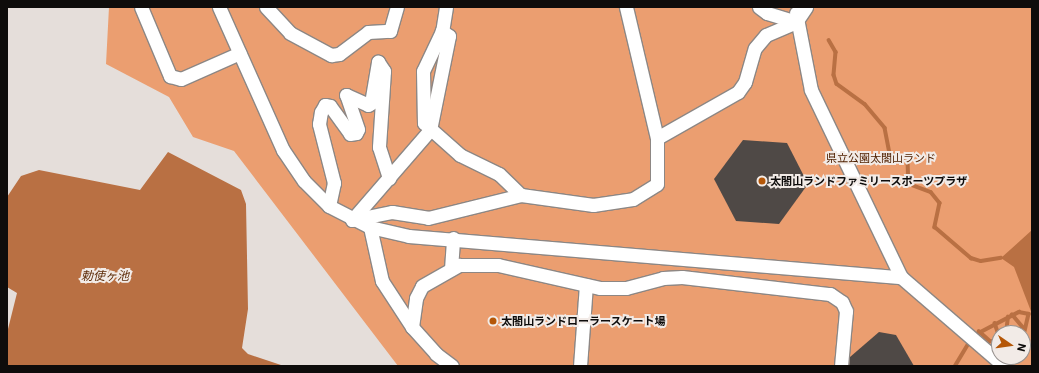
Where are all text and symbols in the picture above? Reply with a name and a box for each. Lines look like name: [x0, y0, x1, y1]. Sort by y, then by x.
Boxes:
park label: 県立公園太閤山ランド: [826, 151, 936, 165]
place label: 太閤山ランドファミリースポーツプラザ: [770, 174, 968, 188]
marker: 太閤山ランドファミリースポーツプラザ: [757, 176, 767, 186]
water label: 勅使ヶ池: [81, 269, 129, 283]
place label: 太閤山ランドローラースケート場: [501, 314, 666, 328]
marker: 太閤山ランドローラースケート場: [488, 316, 498, 326]
north arrow: [991, 325, 1031, 365]
text: N: [1014, 342, 1029, 353]

